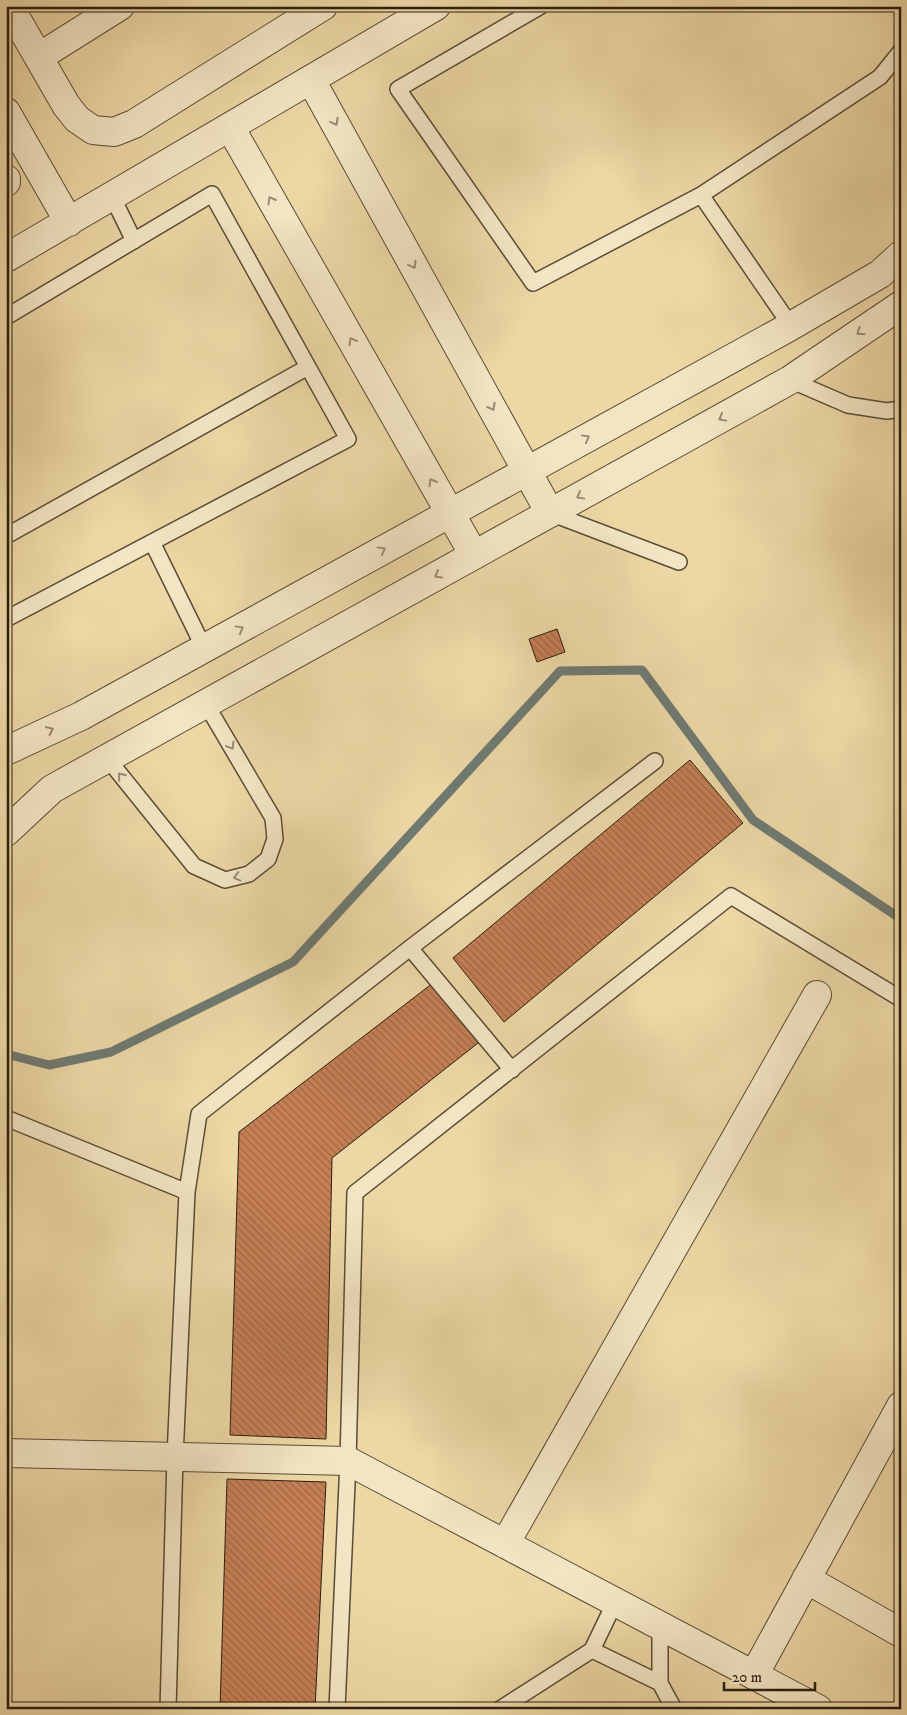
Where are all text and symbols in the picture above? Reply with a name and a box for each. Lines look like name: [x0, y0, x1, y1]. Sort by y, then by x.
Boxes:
one-way arrow: [329, 117, 339, 126]
one-way arrow: [267, 196, 277, 205]
one-way arrow: [407, 259, 417, 268]
one-way arrow: [857, 326, 866, 336]
one-way arrow: [348, 338, 358, 347]
one-way arrow: [485, 402, 495, 411]
one-way arrow: [719, 411, 728, 421]
one-way arrow: [581, 434, 590, 444]
one-way arrow: [429, 479, 439, 488]
one-way arrow: [576, 490, 585, 500]
one-way arrow: [377, 547, 386, 557]
one-way arrow: [434, 569, 443, 579]
one-way arrow: [234, 625, 243, 635]
one-way arrow: [45, 726, 54, 736]
one-way arrow: [224, 740, 234, 749]
one-way arrow: [119, 773, 127, 782]
one-way arrow: [233, 871, 242, 882]
scale bar: [724, 1660, 816, 1692]
text: 20 m: [732, 1668, 762, 1687]

